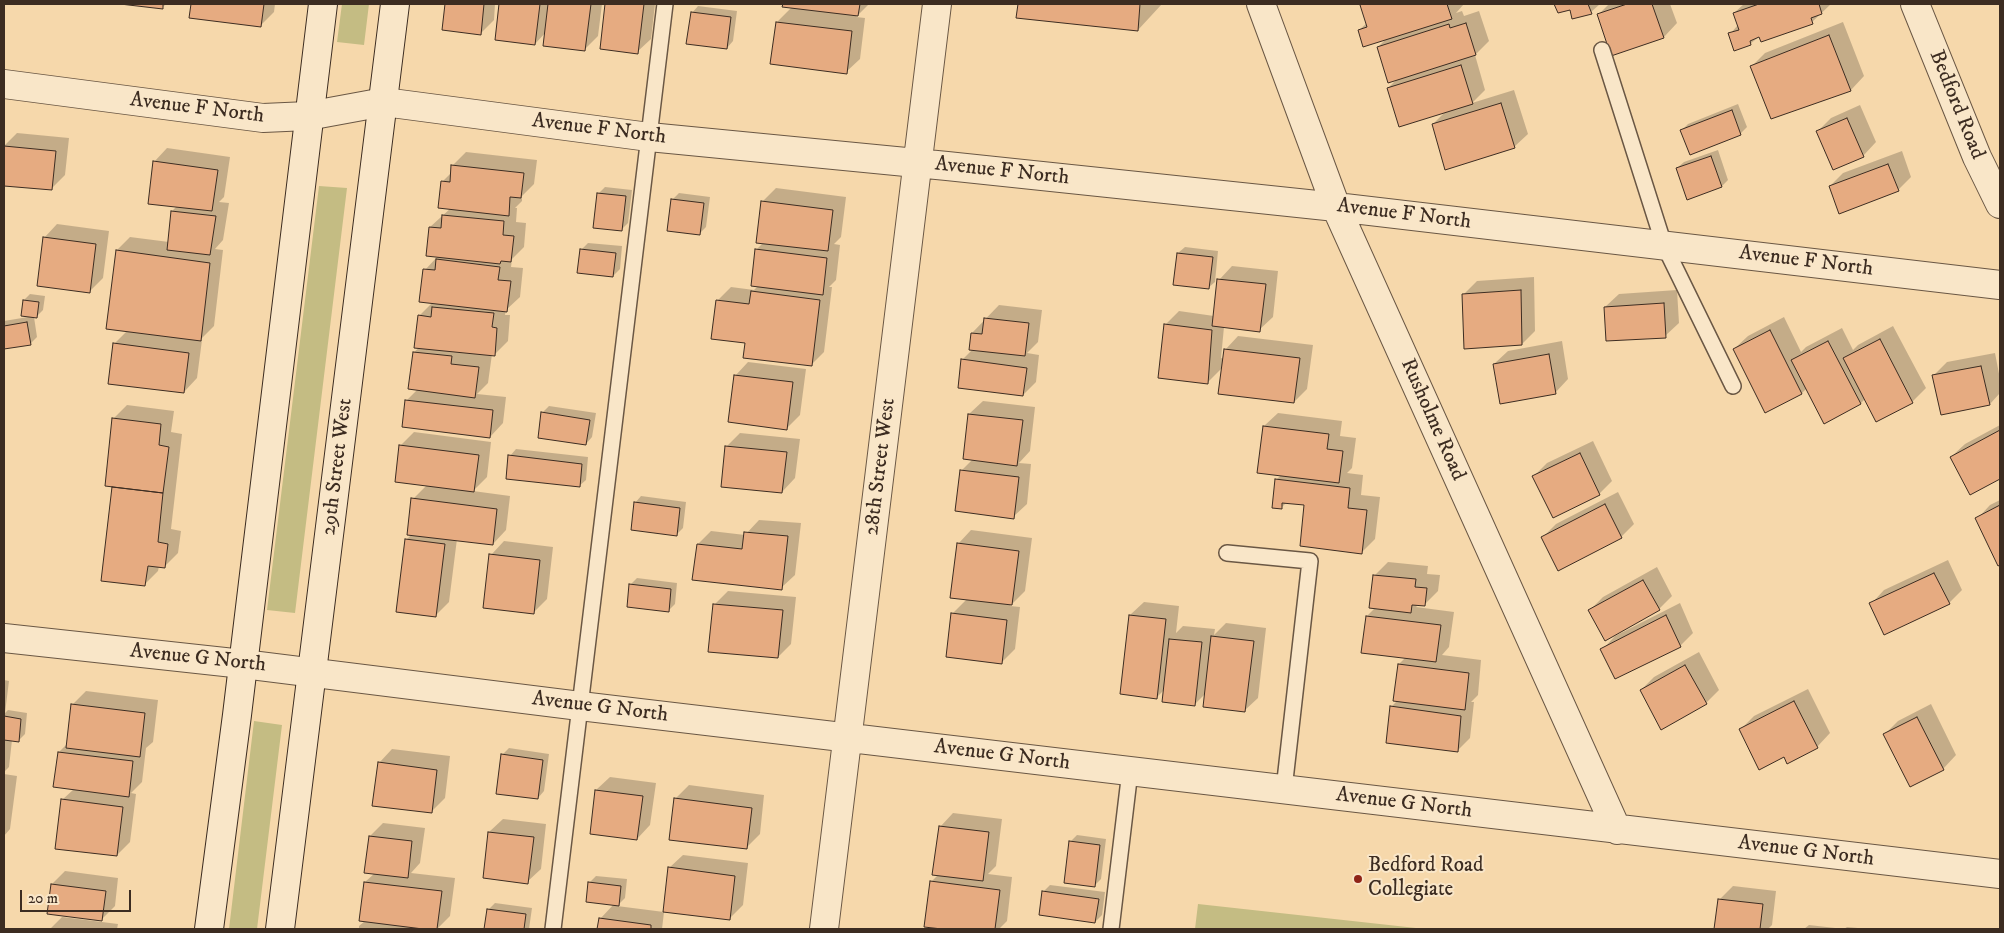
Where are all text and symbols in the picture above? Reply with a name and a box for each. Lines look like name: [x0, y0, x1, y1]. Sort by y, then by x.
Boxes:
street label: Bedford Road: [1923, 47, 1989, 163]
street label: Avenue F North: [129, 88, 265, 130]
street label: Avenue F North: [531, 109, 667, 151]
street label: Avenue F North: [934, 152, 1070, 192]
street label: Avenue F North: [1336, 194, 1472, 236]
street label: Avenue F North: [1738, 241, 1874, 283]
street label: Rusholme Road: [1394, 355, 1470, 485]
street label: 29th Street West: [317, 397, 359, 537]
street label: 28th Street West: [860, 397, 902, 537]
street label: Avenue G North: [129, 639, 267, 679]
street label: Avenue G North: [531, 687, 669, 729]
street label: Avenue G North: [933, 735, 1071, 777]
street label: Avenue G North: [1335, 783, 1473, 825]
street label: Avenue G North: [1737, 831, 1875, 873]
place label: Bedford Road Collegiate: [1368, 854, 1483, 904]
marker: Bedford Road Collegiate: [1352, 873, 1364, 885]
scale bar: [22, 880, 134, 912]
text: 20 m: [28, 889, 58, 908]

